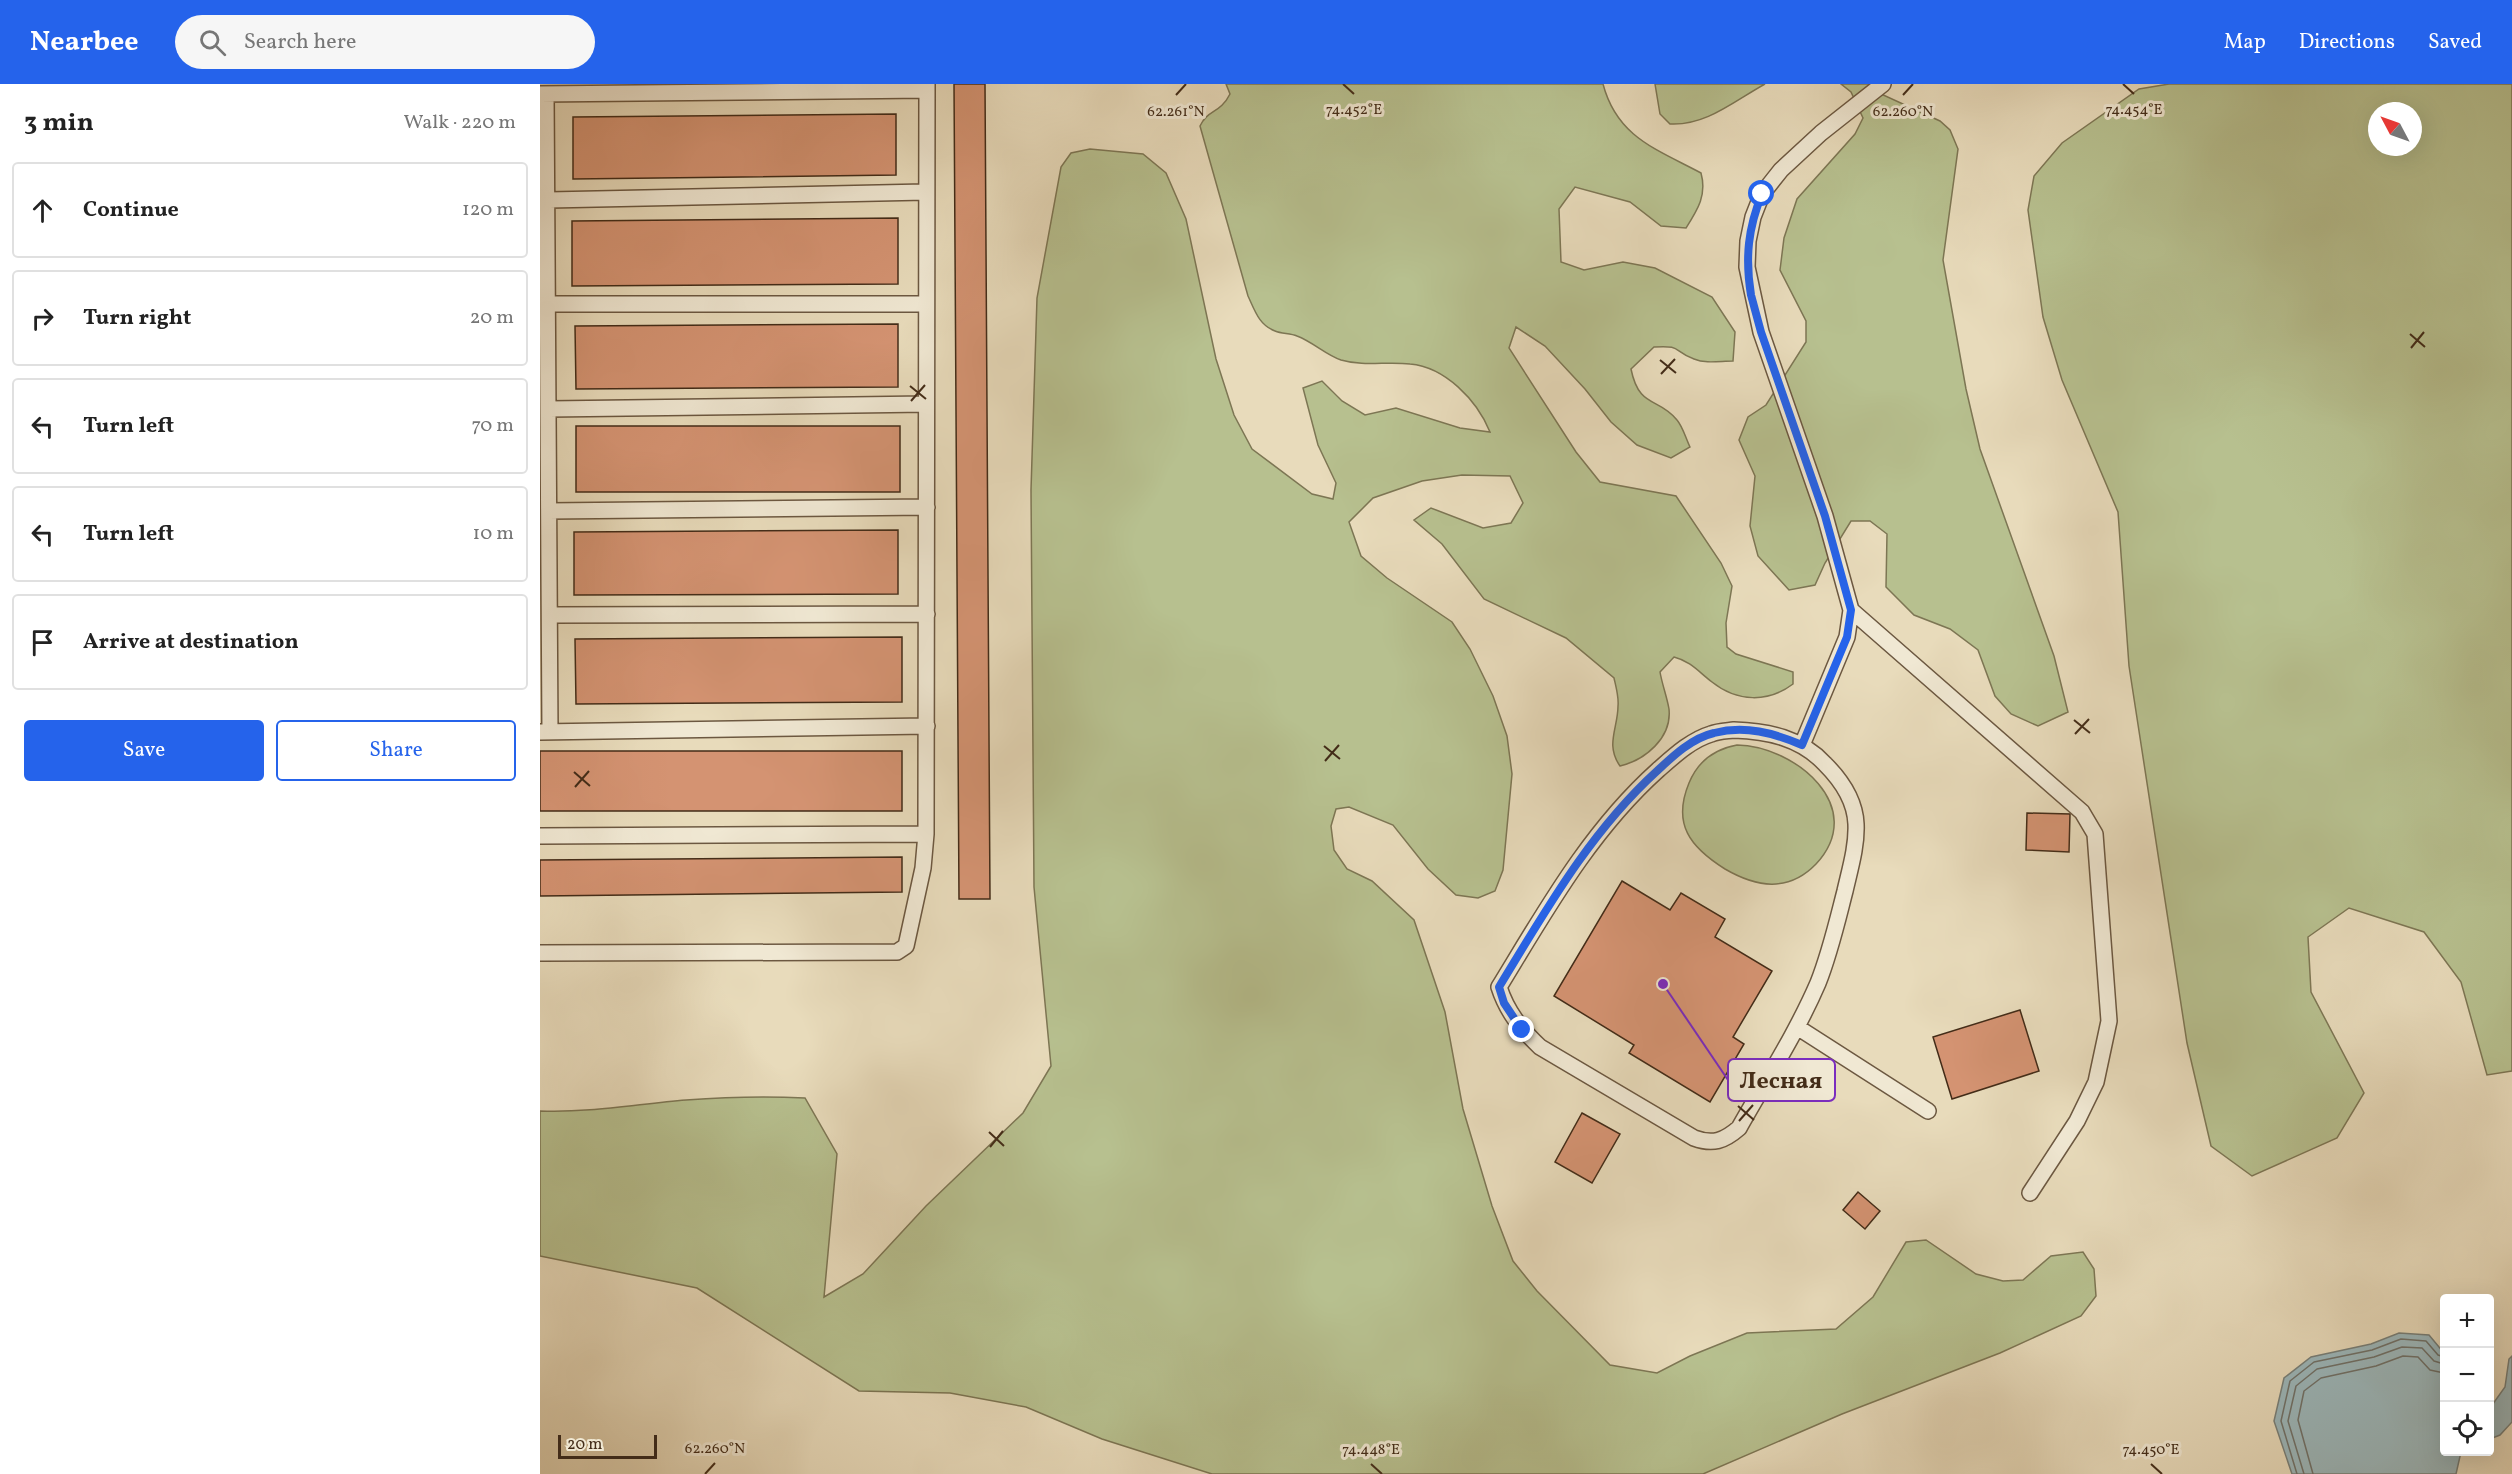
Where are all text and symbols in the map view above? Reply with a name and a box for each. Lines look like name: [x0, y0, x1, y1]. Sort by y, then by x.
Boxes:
search box: [175, 15, 595, 69]
text: Nearbee: [30, 23, 139, 62]
icon: search: [196, 26, 229, 59]
text: Search here: [244, 27, 356, 58]
text: Map: [2224, 28, 2266, 57]
text: Directions: [2299, 28, 2395, 57]
text: Saved: [2428, 28, 2482, 57]
text: 74.452°E: [1326, 100, 1382, 121]
text: 74.454°E: [2105, 100, 2163, 121]
text: 62.261°N: [1147, 102, 1205, 123]
text: 62.260°N: [1873, 102, 1933, 123]
north arrow: [2368, 102, 2422, 156]
text: 3 min: [24, 105, 94, 141]
text: Walk · 220 m: [404, 109, 516, 137]
route start: [1748, 180, 1774, 206]
icon: ahead: [26, 194, 59, 227]
text: Continue: [83, 195, 179, 226]
text: 120 m: [462, 196, 514, 224]
icon: right: [26, 302, 59, 335]
text: Turn right: [83, 303, 191, 334]
text: 20 m: [470, 304, 514, 332]
icon: left: [26, 410, 59, 443]
text: Turn left: [83, 411, 174, 442]
text: 70 m: [471, 412, 514, 440]
icon: left: [26, 518, 59, 551]
text: Turn left: [83, 519, 174, 550]
text: 10 m: [473, 520, 514, 548]
icon: arrive: [26, 626, 59, 659]
text: Arrive at destination: [83, 627, 299, 658]
button: Save: [24, 720, 264, 781]
button: Share: [276, 720, 516, 781]
route end: [1508, 1016, 1534, 1042]
callout: Лесная: [1728, 1059, 1835, 1101]
text: Лесная: [1740, 1065, 1822, 1099]
map controls: [2440, 1294, 2494, 1456]
button: +: [2440, 1294, 2494, 1348]
button: −: [2440, 1348, 2494, 1402]
button: locate: [2440, 1402, 2494, 1456]
scale bar: [558, 1432, 657, 1460]
text: 20 m: [567, 1434, 602, 1456]
text: 62.260°N: [685, 1439, 745, 1460]
text: 74.448°E: [1342, 1440, 1400, 1461]
text: 74.450°E: [2122, 1440, 2180, 1461]

